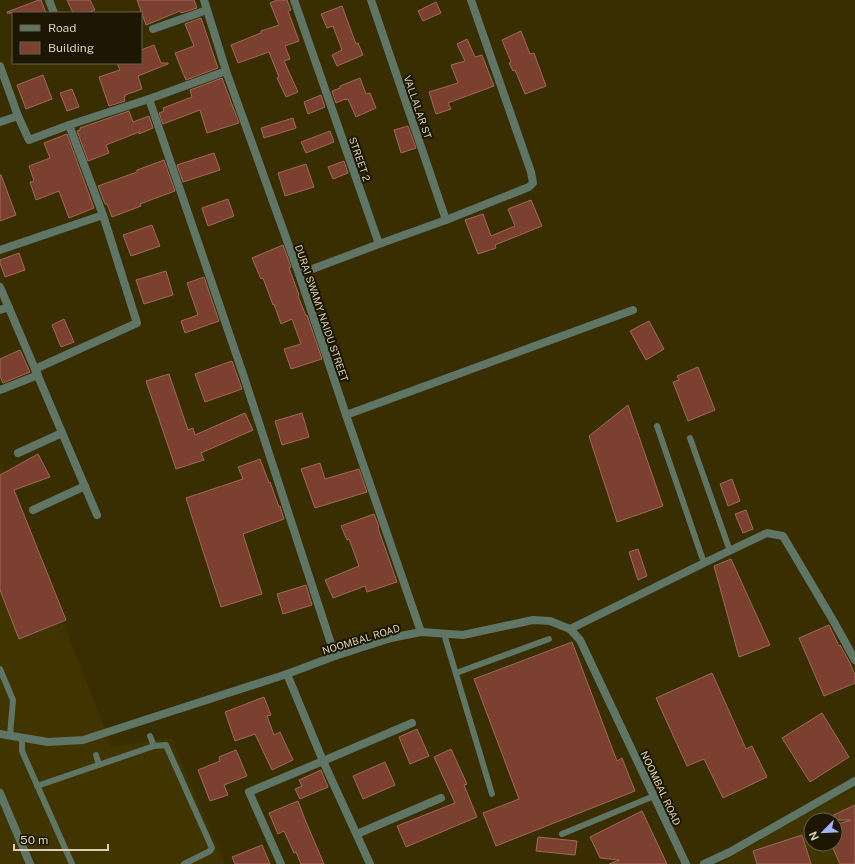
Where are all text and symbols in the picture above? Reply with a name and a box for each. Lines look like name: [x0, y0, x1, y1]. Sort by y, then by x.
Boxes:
legend: [12, 12, 142, 64]
text: Road: [48, 21, 76, 35]
text: Building: [48, 41, 94, 55]
street label: VALLALAR ST: [402, 74, 434, 140]
street label: STREET 2: [347, 135, 373, 183]
street label: DURAI SWAMY NAIDU STREET: [293, 243, 351, 383]
street label: NOOMBAL ROAD: [321, 621, 401, 657]
street label: NOOMBAL ROAD: [639, 749, 684, 827]
north arrow: [803, 812, 843, 852]
scale bar: [14, 826, 108, 852]
text: N: [807, 830, 821, 842]
text: 50 m: [20, 833, 48, 847]

